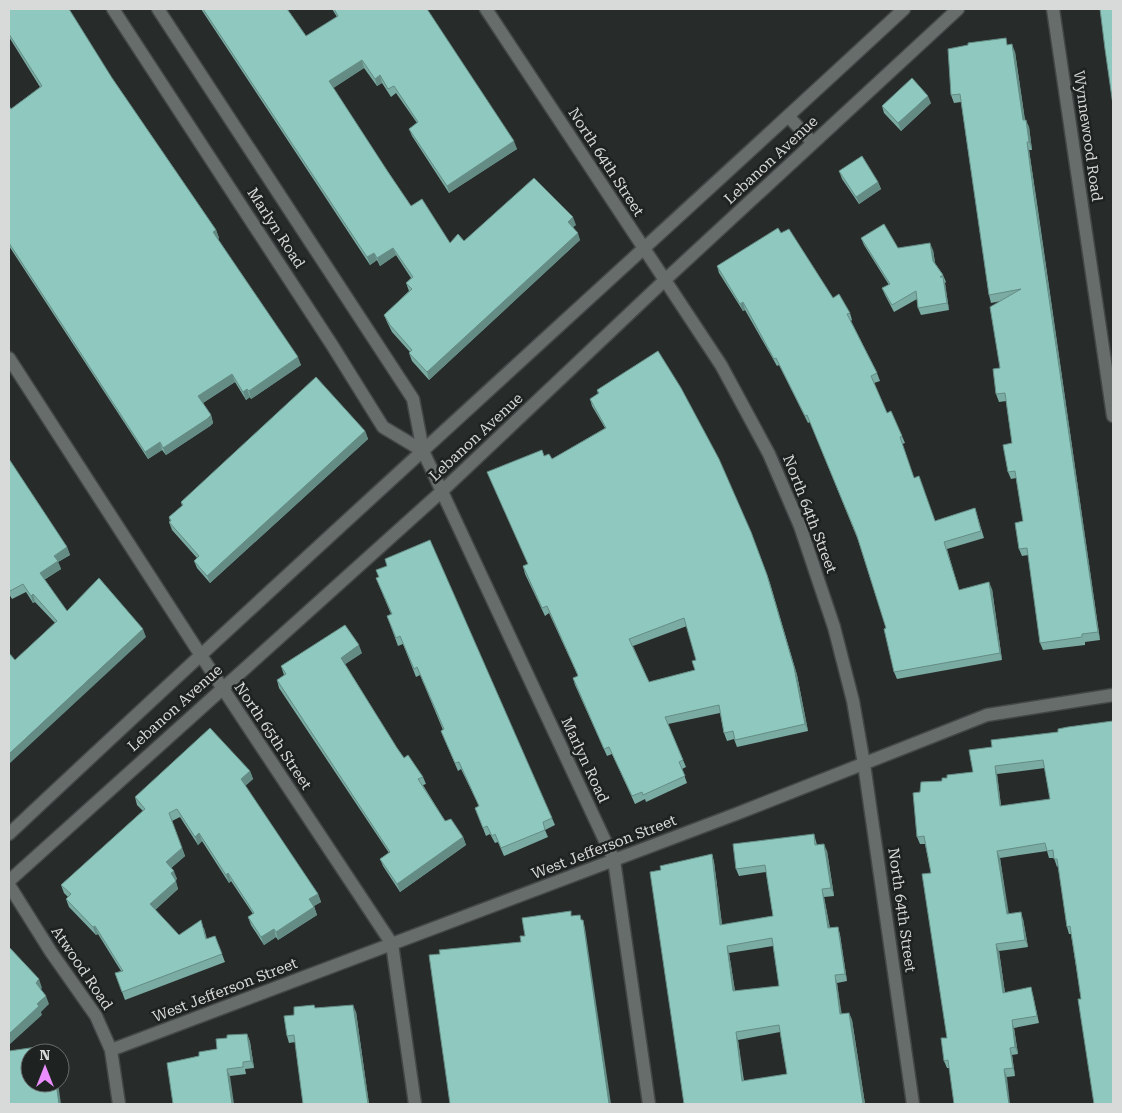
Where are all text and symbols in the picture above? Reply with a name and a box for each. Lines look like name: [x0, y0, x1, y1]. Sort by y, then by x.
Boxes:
street label: Wynnewood Road: [1070, 69, 1106, 203]
street label: North 64th Street: [564, 104, 648, 220]
street label: Lebanon Avenue: [721, 112, 821, 208]
street label: Marlyn Road: [243, 184, 309, 272]
street label: Lebanon Avenue: [426, 389, 526, 485]
street label: North 64th Street: [779, 452, 841, 576]
street label: Lebanon Avenue: [124, 661, 226, 755]
street label: North 65th Street: [230, 679, 316, 793]
street label: Marlyn Road: [557, 714, 613, 806]
street label: West Jefferson Street: [529, 811, 679, 883]
street label: North 64th Street: [884, 847, 920, 974]
street label: Atwood Road: [47, 923, 117, 1014]
street label: West Jefferson Street: [150, 954, 300, 1026]
north arrow: [20, 1043, 70, 1093]
text: N: [40, 1047, 51, 1063]

